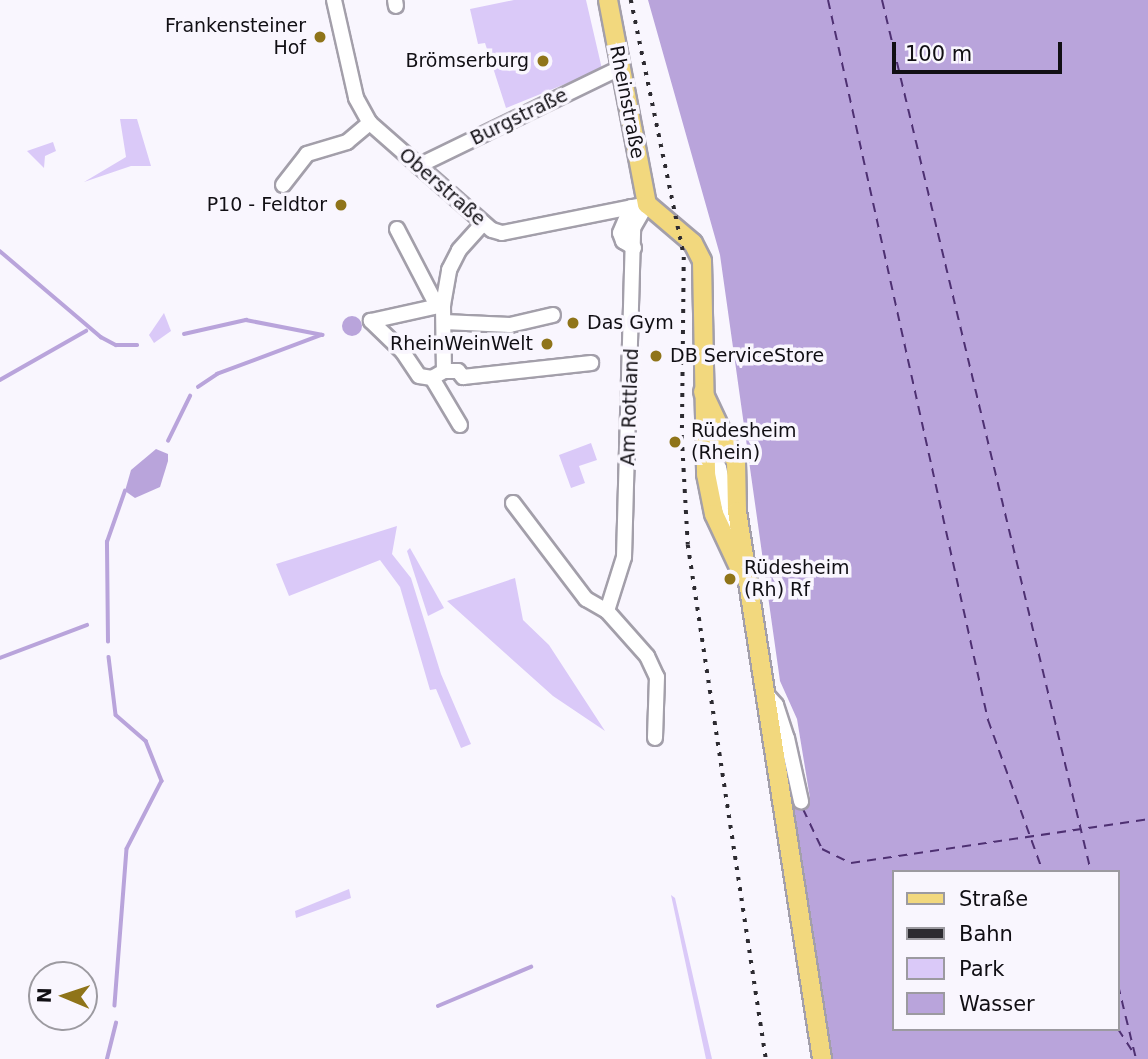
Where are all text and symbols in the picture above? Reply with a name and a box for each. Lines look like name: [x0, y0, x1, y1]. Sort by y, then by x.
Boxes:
place label: Frankensteiner Hof: [165, 15, 306, 59]
scale bar: [896, 28, 1066, 72]
marker: Frankensteiner Hof: [312, 29, 328, 45]
text: 100 m: [905, 42, 972, 66]
street label: Rheinstraße: [605, 44, 649, 160]
place label: Brömserburg: [405, 50, 529, 72]
marker: Brömserburg: [535, 53, 551, 69]
street label: Burgstraße: [467, 84, 571, 150]
street label: Oberstraße: [394, 143, 490, 231]
place label: P10 - Feldtor: [207, 194, 327, 216]
marker: P10 - Feldtor: [333, 197, 349, 213]
place label: Das Gym: [587, 312, 674, 334]
marker: Das Gym: [565, 315, 581, 331]
place label: RheinWeinWelt: [390, 333, 533, 355]
marker: RheinWeinWelt: [539, 336, 555, 352]
place label: DB ServiceStore: [670, 345, 824, 367]
street label: Am Rottland: [617, 348, 643, 466]
marker: DB ServiceStore: [648, 348, 664, 364]
place label: Rüdesheim (Rhein): [691, 420, 797, 464]
marker: Rüdesheim (Rhein): [665, 432, 685, 452]
place label: Rüdesheim (Rh) Rf: [744, 557, 850, 601]
marker: Rüdesheim (Rh) Rf: [722, 571, 738, 587]
legend: [892, 870, 1120, 1031]
text: Straße: [959, 887, 1028, 911]
text: Bahn: [959, 922, 1013, 946]
text: Park: [959, 957, 1004, 981]
north arrow: [28, 961, 98, 1031]
text: N: [33, 987, 55, 1004]
text: Wasser: [959, 992, 1035, 1016]

